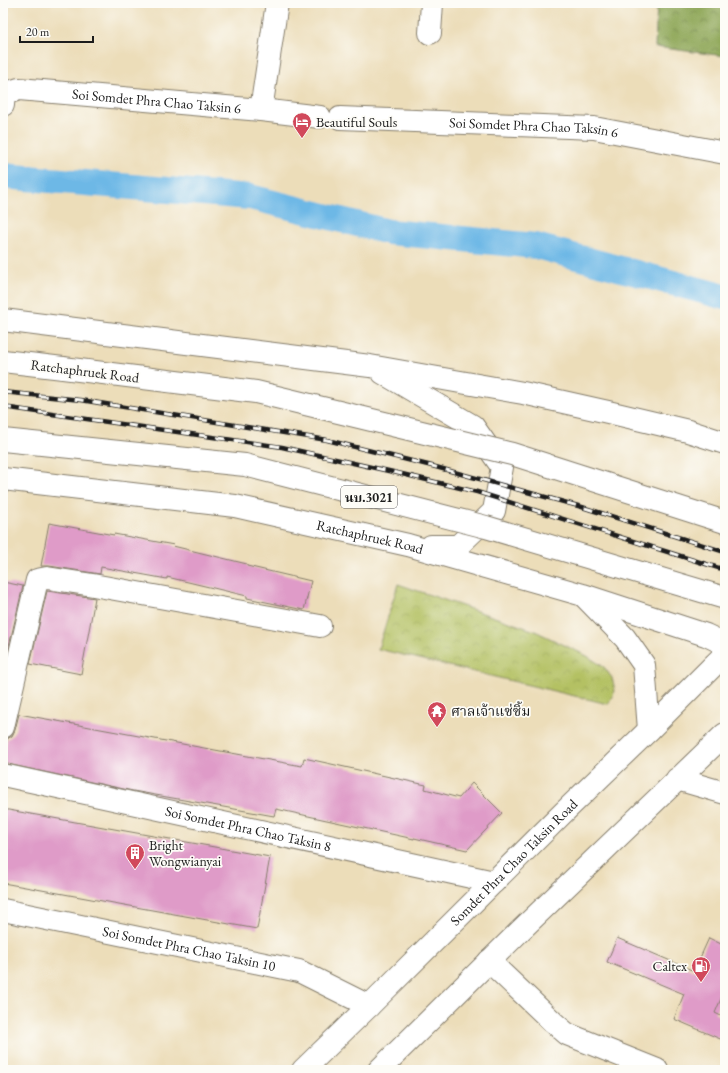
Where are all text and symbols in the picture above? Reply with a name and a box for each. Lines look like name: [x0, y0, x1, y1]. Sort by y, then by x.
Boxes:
scale bar: [20, 18, 93, 44]
text: 20 m: [26, 24, 50, 40]
street label: Soi Somdet Phra Chao Taksin 6: [71, 85, 242, 117]
hotel icon: Beautiful Souls: [291, 111, 313, 139]
place label: Beautiful Souls: [316, 113, 398, 131]
street label: Soi Somdet Phra Chao Taksin 6: [449, 113, 620, 141]
street label: Ratchaphruek Road: [30, 355, 141, 387]
road number: นบ.3021: [341, 486, 397, 508]
street label: Ratchaphruek Road: [315, 516, 426, 558]
temple icon: ศาลเจ้าแซ่ซิ้ม: [426, 700, 448, 728]
place label: ศาลเจ้าแซ่ซิ้ม: [451, 701, 530, 720]
street label: Somdet Phra Chao Taksin Road: [446, 794, 582, 929]
street label: Soi Somdet Phra Chao Taksin 8: [164, 802, 333, 855]
place label: Bright Wongwianyai: [149, 836, 222, 870]
building icon: Bright Wongwianyai: [124, 842, 146, 870]
street label: Soi Somdet Phra Chao Taksin 10: [101, 922, 277, 975]
fuel station icon: Caltex: [690, 955, 712, 983]
place label: Caltex: [652, 957, 687, 975]

